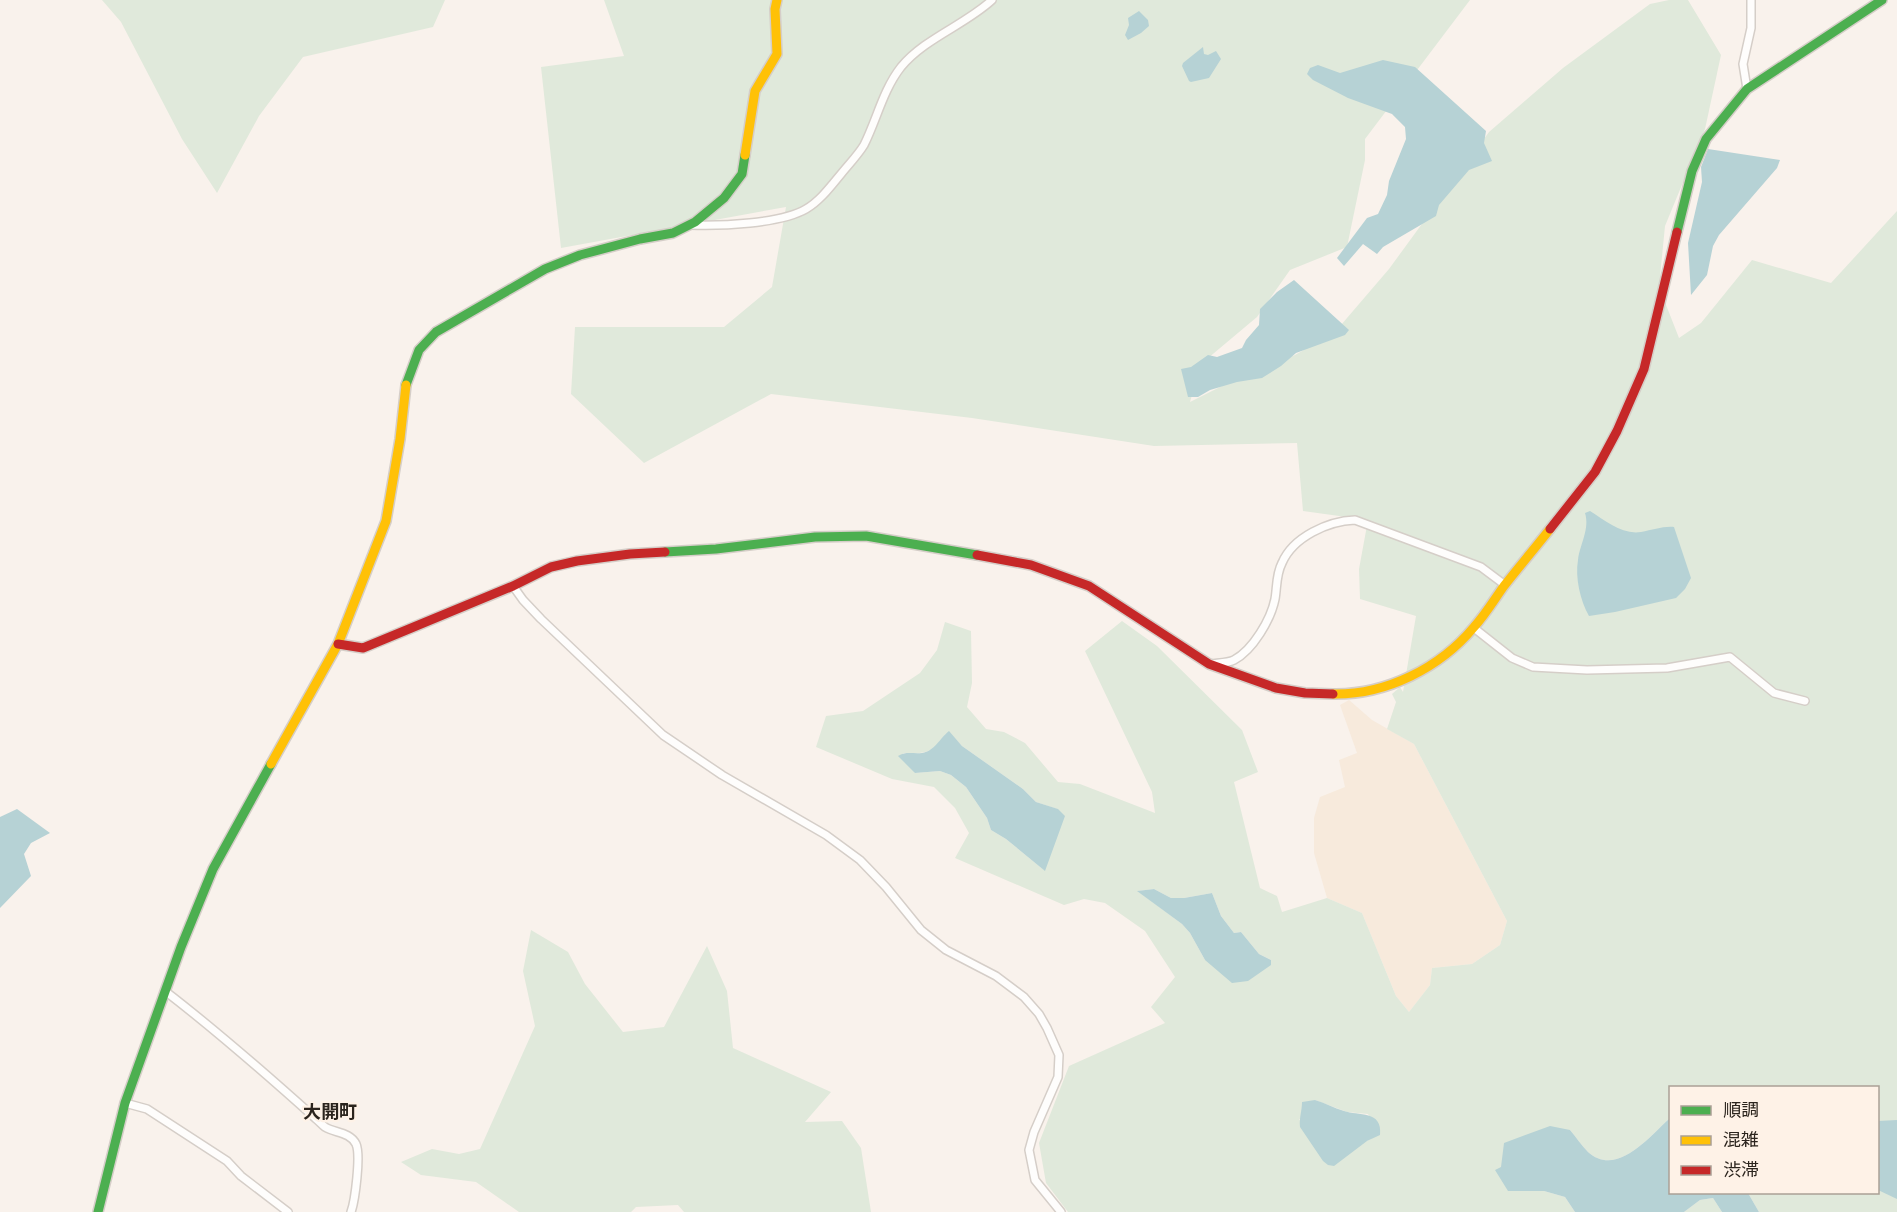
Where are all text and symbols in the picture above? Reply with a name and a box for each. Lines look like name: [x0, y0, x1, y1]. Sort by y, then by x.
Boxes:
legend: [1669, 1086, 1879, 1194]
text: 順調: [1723, 1098, 1759, 1120]
district label: 大開町: [303, 1100, 357, 1122]
text: 混雑: [1723, 1128, 1759, 1150]
text: 渋滞: [1723, 1158, 1759, 1180]

